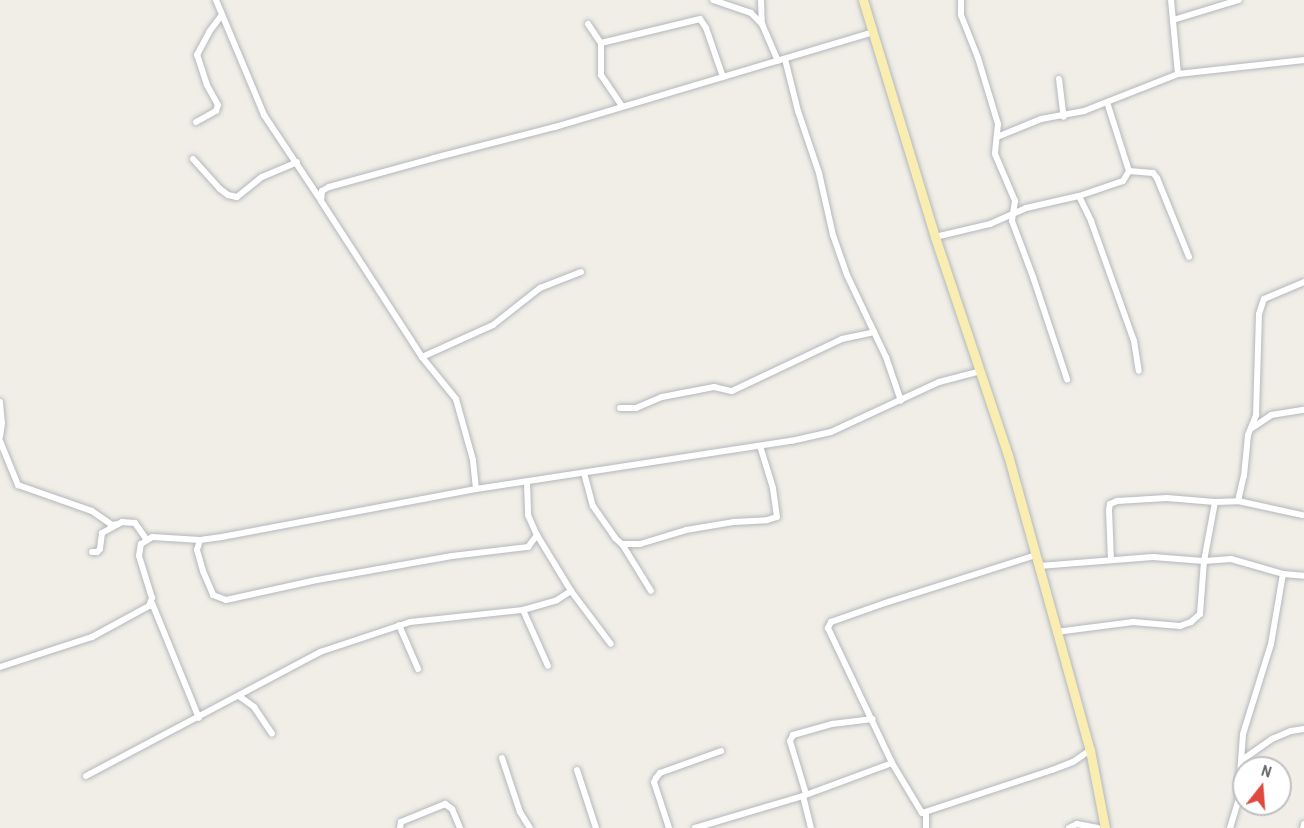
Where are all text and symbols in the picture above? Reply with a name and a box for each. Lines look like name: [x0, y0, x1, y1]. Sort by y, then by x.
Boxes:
north arrow: [1232, 756, 1292, 816]
text: N: [1259, 759, 1274, 783]

